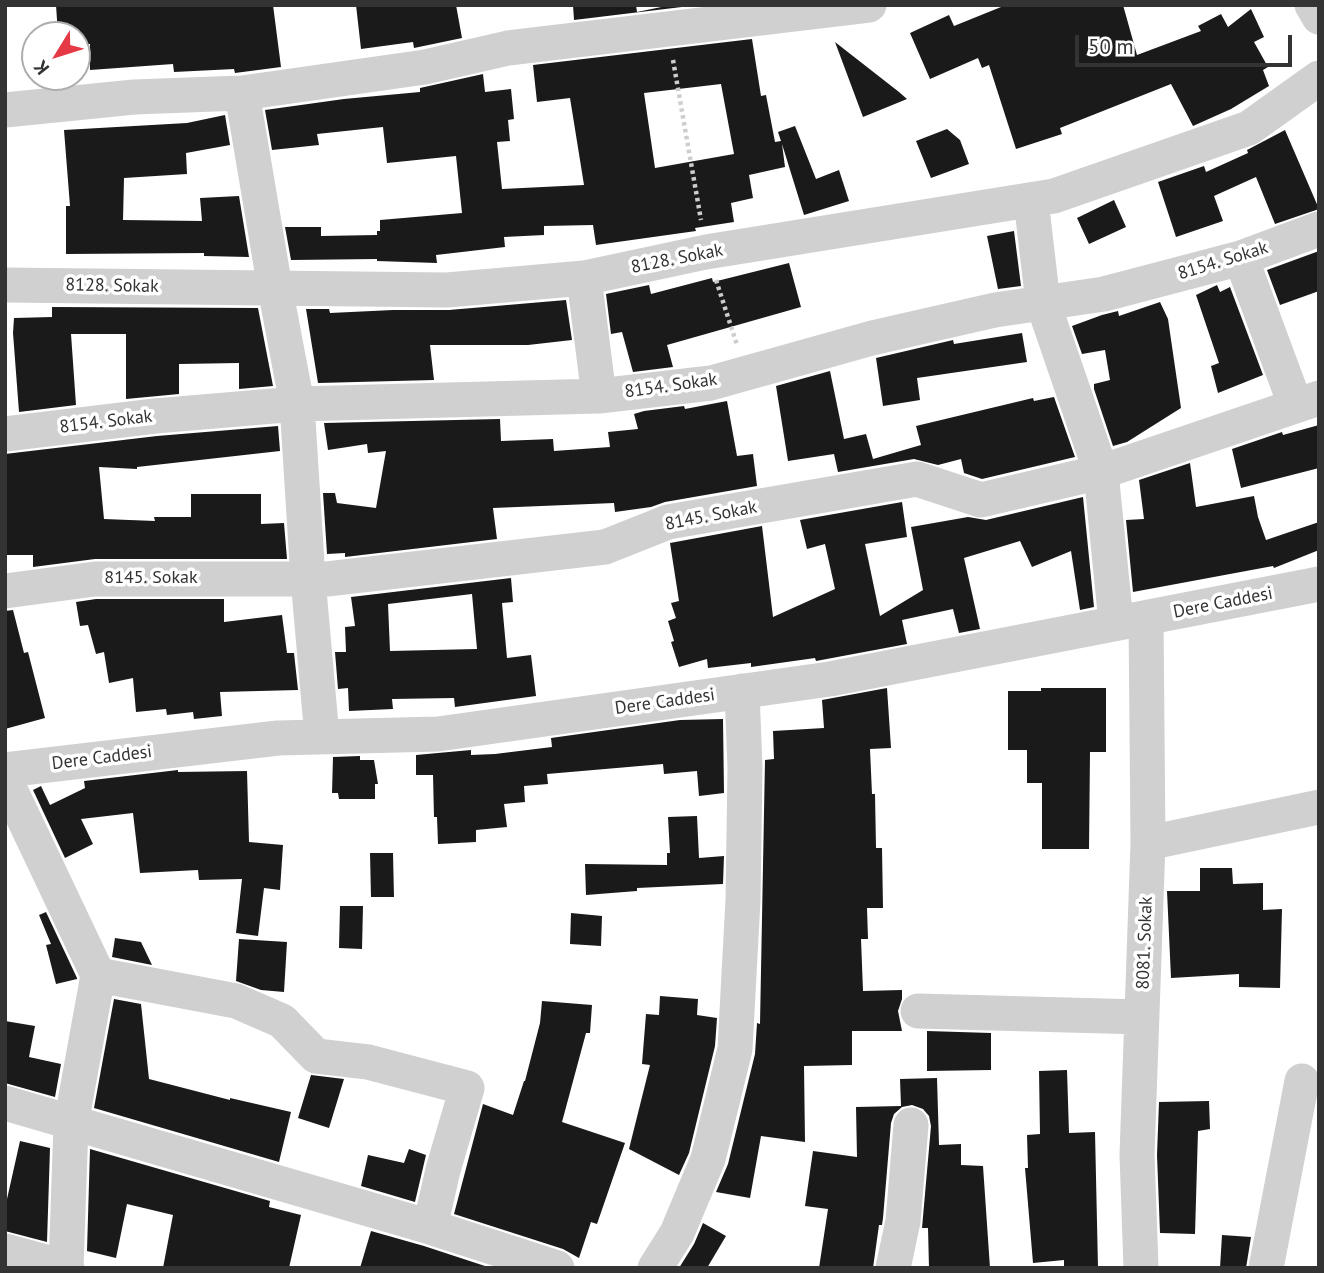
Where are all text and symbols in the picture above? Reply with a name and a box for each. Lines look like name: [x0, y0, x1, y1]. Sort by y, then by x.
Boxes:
north arrow: [21, 21, 91, 91]
scale bar: [1079, 21, 1296, 65]
text: 50 m: [1088, 33, 1134, 60]
text: K: [28, 56, 54, 80]
street label: 8154. Sokak: [1175, 237, 1271, 285]
street label: 8128. Sokak: [629, 239, 725, 279]
street label: 8128. Sokak: [65, 274, 159, 298]
street label: 8154. Sokak: [623, 369, 719, 403]
street label: 8154. Sokak: [58, 406, 154, 438]
street label: 8145. Sokak: [663, 496, 759, 536]
street label: 8145. Sokak: [104, 567, 198, 589]
street label: Dere Caddesi: [1171, 583, 1275, 623]
street label: Dere Caddesi: [614, 684, 716, 720]
street label: Dere Caddesi: [51, 741, 153, 775]
street label: 8081. Sokak: [1133, 896, 1157, 990]

